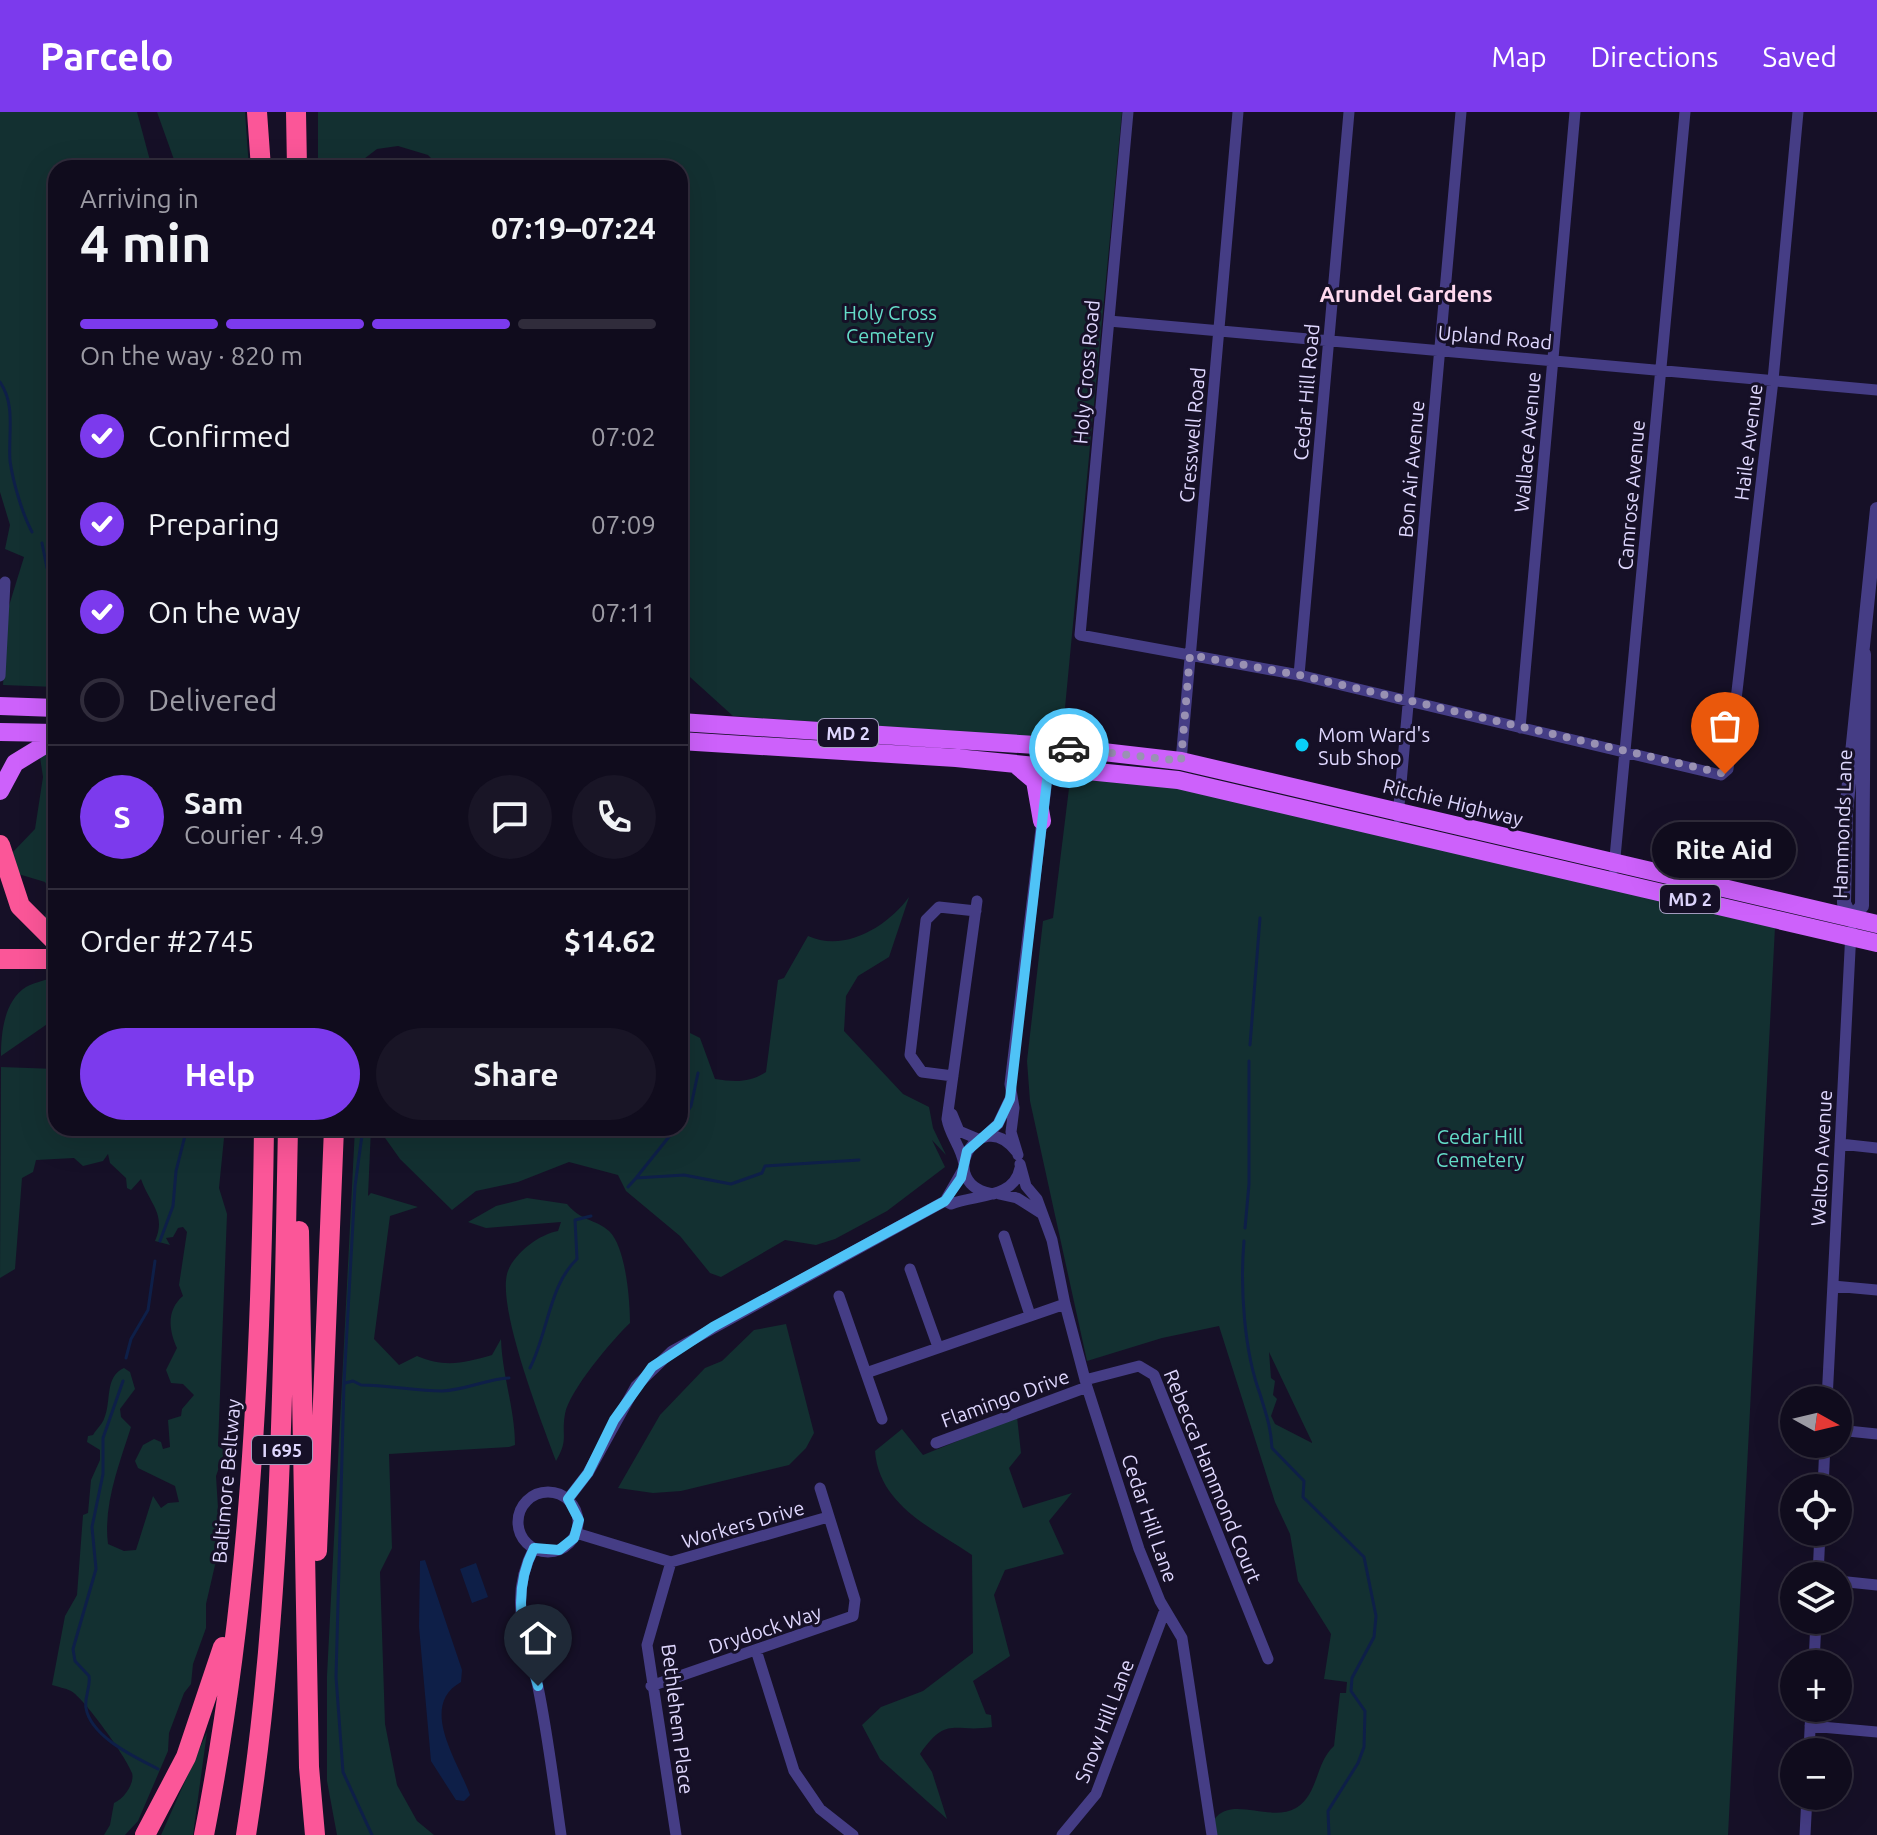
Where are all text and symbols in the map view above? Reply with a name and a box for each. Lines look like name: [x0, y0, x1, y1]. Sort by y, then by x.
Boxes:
text: Parcelo: [40, 35, 174, 77]
text: Map: [1491, 41, 1547, 72]
text: Directions: [1591, 41, 1718, 72]
text: Saved: [1762, 41, 1837, 72]
text: Arriving in: [80, 184, 199, 213]
text: 07:19–07:24: [491, 211, 656, 245]
text: 4 min: [80, 214, 211, 272]
district label: Arundel Gardens: [1319, 281, 1493, 306]
street label: Holy Cross Road: [1068, 299, 1104, 445]
park label: Holy Cross Cemetery: [843, 301, 937, 347]
street label: Upland Road: [1437, 321, 1553, 353]
street label: Cedar Hill Road: [1289, 323, 1323, 461]
text: On the way · 820 m: [80, 341, 303, 370]
street label: Cresswell Road: [1175, 366, 1209, 504]
street label: Wallace Avenue: [1509, 371, 1545, 513]
street label: Haile Avenue: [1729, 382, 1767, 502]
street label: Bon Air Avenue: [1394, 399, 1428, 539]
icon: check: [80, 414, 124, 458]
text: Confirmed: [148, 419, 291, 453]
street label: Camrose Avenue: [1613, 419, 1649, 571]
text: 07:02: [591, 422, 656, 451]
icon: check: [80, 502, 124, 546]
text: Preparing: [148, 507, 280, 541]
text: 07:09: [591, 510, 656, 539]
icon: check: [80, 590, 124, 634]
text: On the way: [148, 595, 301, 629]
text: 07:11: [591, 598, 656, 627]
text: Delivered: [148, 683, 277, 717]
pin: [1691, 692, 1759, 774]
icon: bag: [1703, 704, 1747, 748]
courier: [1029, 708, 1109, 788]
road number: MD 2: [818, 719, 878, 747]
place label: Mom Ward's Sub Shop: [1318, 723, 1430, 769]
icon: car: [1047, 726, 1091, 770]
marker: Mom Ward's Sub Shop: [1293, 736, 1311, 754]
street label: Hammonds Lane: [1828, 749, 1856, 899]
street label: Ritchie Highway: [1381, 773, 1526, 831]
button: chat: [468, 775, 552, 859]
button: phone: [572, 775, 656, 859]
text: Sam: [184, 786, 243, 820]
text: S: [113, 800, 131, 834]
text: Courier · 4.9: [184, 820, 324, 849]
callout: Rite Aid: [1653, 822, 1797, 878]
text: Rite Aid: [1675, 835, 1773, 864]
road number: MD 2: [1660, 885, 1720, 913]
text: Order #2745: [80, 924, 254, 958]
text: $14.62: [564, 924, 656, 958]
button: Help: [80, 1028, 360, 1120]
button: Share: [376, 1028, 656, 1120]
street label: Walton Avenue: [1806, 1089, 1836, 1227]
park label: Cedar Hill Cemetery: [1436, 1125, 1524, 1171]
street label: Flamingo Drive: [938, 1364, 1072, 1432]
street label: Rebecca Hammond Court: [1160, 1366, 1267, 1586]
north arrow: [1780, 1386, 1852, 1458]
map controls: [1780, 1386, 1852, 1810]
street label: Baltimore Beltway: [207, 1397, 245, 1564]
road number: I 695: [252, 1436, 312, 1464]
street label: Cedar Hill Lane: [1117, 1451, 1183, 1585]
button: locate: [1780, 1474, 1852, 1546]
street label: Workers Drive: [679, 1496, 807, 1552]
button: layers: [1780, 1562, 1852, 1634]
street label: Drydock Way: [706, 1600, 825, 1658]
pin: [504, 1604, 572, 1686]
icon: home: [516, 1616, 560, 1660]
street label: Bethlehem Place: [657, 1642, 699, 1796]
button: +: [1780, 1650, 1852, 1722]
street label: Snow Hill Lane: [1070, 1656, 1138, 1786]
button: −: [1780, 1738, 1852, 1810]

